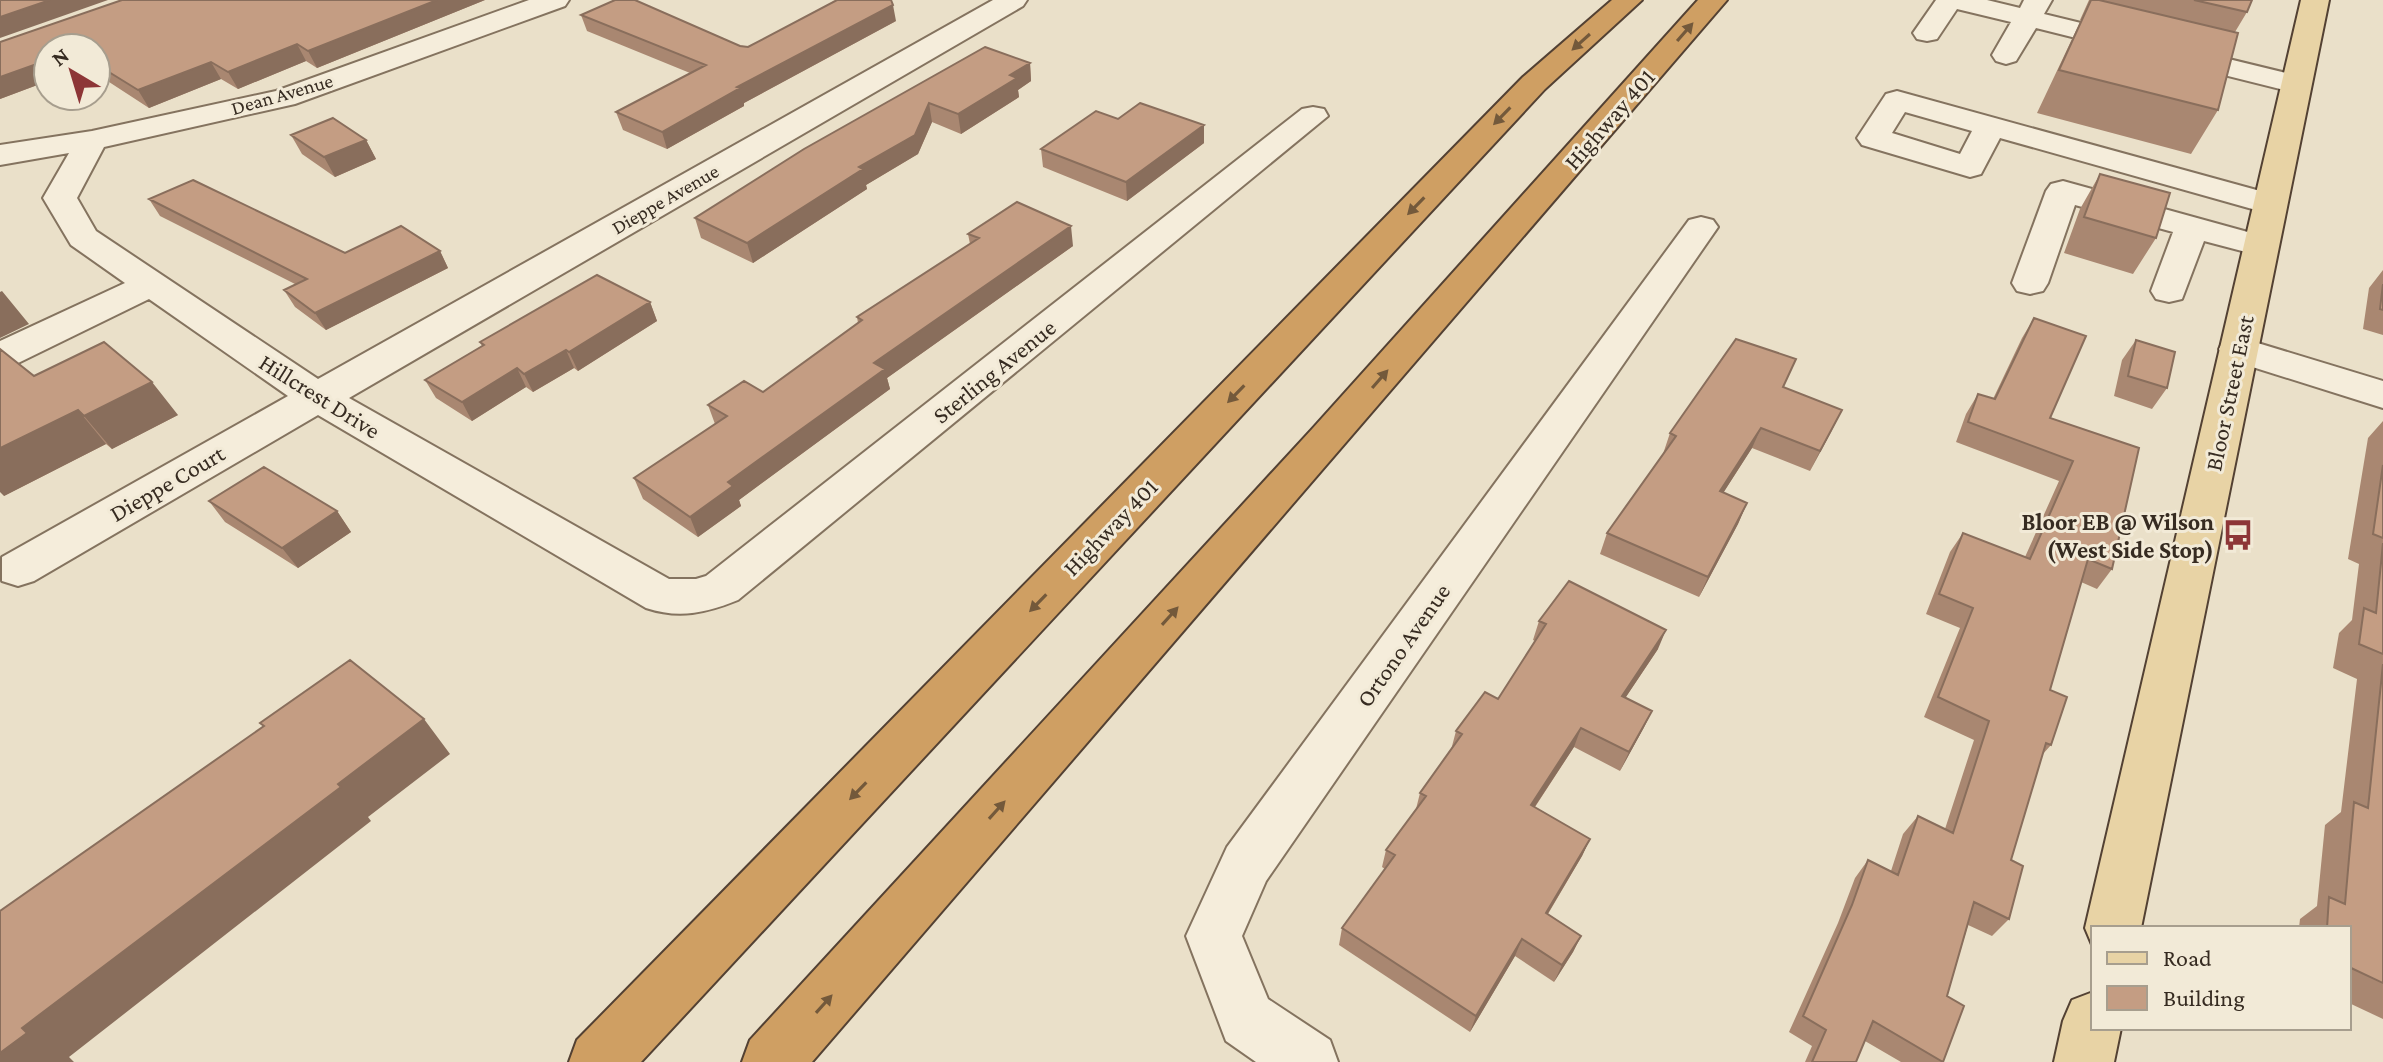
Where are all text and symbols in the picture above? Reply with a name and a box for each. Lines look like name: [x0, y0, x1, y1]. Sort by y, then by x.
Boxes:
one-way arrow: [1675, 23, 1693, 42]
north arrow: [32, 32, 112, 112]
one-way arrow: [1572, 32, 1591, 50]
text: N: [46, 42, 74, 71]
street label: Highway 401: [1558, 63, 1660, 175]
street label: Dean Avenue: [229, 69, 336, 119]
one-way arrow: [1493, 106, 1512, 125]
street label: Dieppe Avenue: [608, 159, 723, 239]
one-way arrow: [1407, 196, 1426, 215]
street label: Bloor Street East: [2199, 312, 2259, 473]
street label: Sterling Avenue: [927, 313, 1061, 429]
street label: Hillcrest Drive: [255, 348, 385, 444]
one-way arrow: [1371, 370, 1388, 390]
one-way arrow: [1228, 384, 1246, 403]
street label: Dieppe Court: [105, 439, 230, 527]
street label: Highway 401: [1057, 473, 1163, 581]
place label: Bloor EB @ Wilson (West Side Stop): [2022, 508, 2214, 564]
bus stop icon: Bloor EB @ Wilson (West Side Stop): [2221, 518, 2255, 552]
street label: Ortono Avenue: [1351, 578, 1455, 712]
one-way arrow: [1029, 593, 1047, 612]
one-way arrow: [1161, 606, 1178, 626]
one-way arrow: [850, 781, 868, 800]
one-way arrow: [988, 800, 1005, 820]
legend: [2091, 926, 2351, 1030]
text: Road: [2163, 944, 2212, 971]
text: Building: [2163, 984, 2245, 1011]
one-way arrow: [814, 994, 832, 1013]

